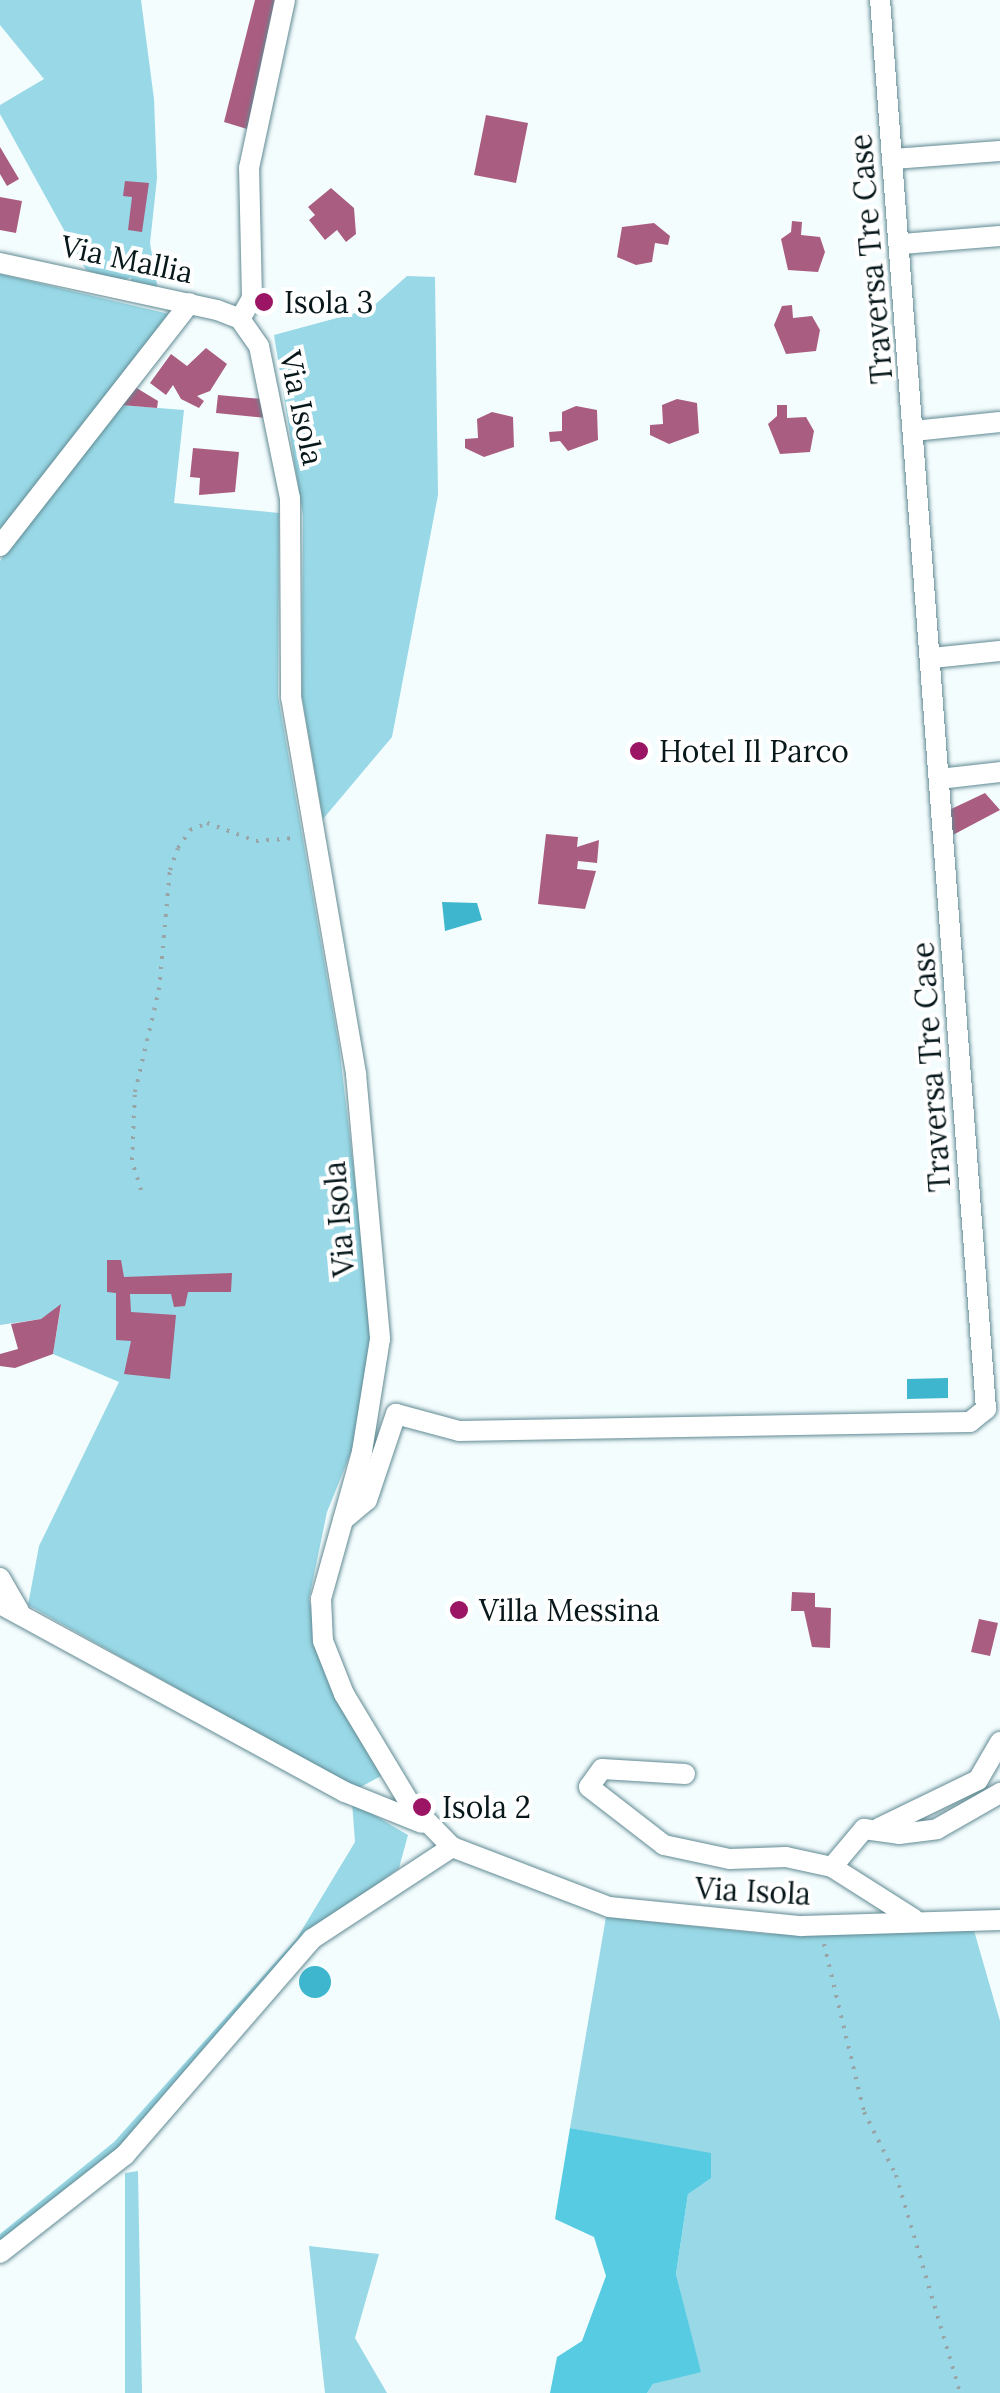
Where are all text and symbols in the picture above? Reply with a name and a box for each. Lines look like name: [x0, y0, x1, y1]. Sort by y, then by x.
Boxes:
street label: Traversa Tre Case: [842, 133, 900, 385]
street label: Via Mallia: [58, 227, 196, 291]
place label: Isola 3: [284, 284, 373, 320]
marker: Isola 3: [253, 291, 275, 313]
street label: Via Isola: [272, 348, 332, 468]
place label: Hotel Il Parco: [659, 733, 849, 769]
marker: Hotel Il Parco: [628, 740, 650, 762]
street label: Traversa Tre Case: [904, 941, 958, 1193]
street label: Via Isola: [316, 1160, 362, 1278]
place label: Villa Messina: [479, 1592, 660, 1628]
marker: Villa Messina: [448, 1599, 470, 1621]
place label: Isola 2: [442, 1789, 531, 1825]
marker: Isola 2: [411, 1796, 433, 1818]
street label: Via Isola: [694, 1870, 812, 1912]

